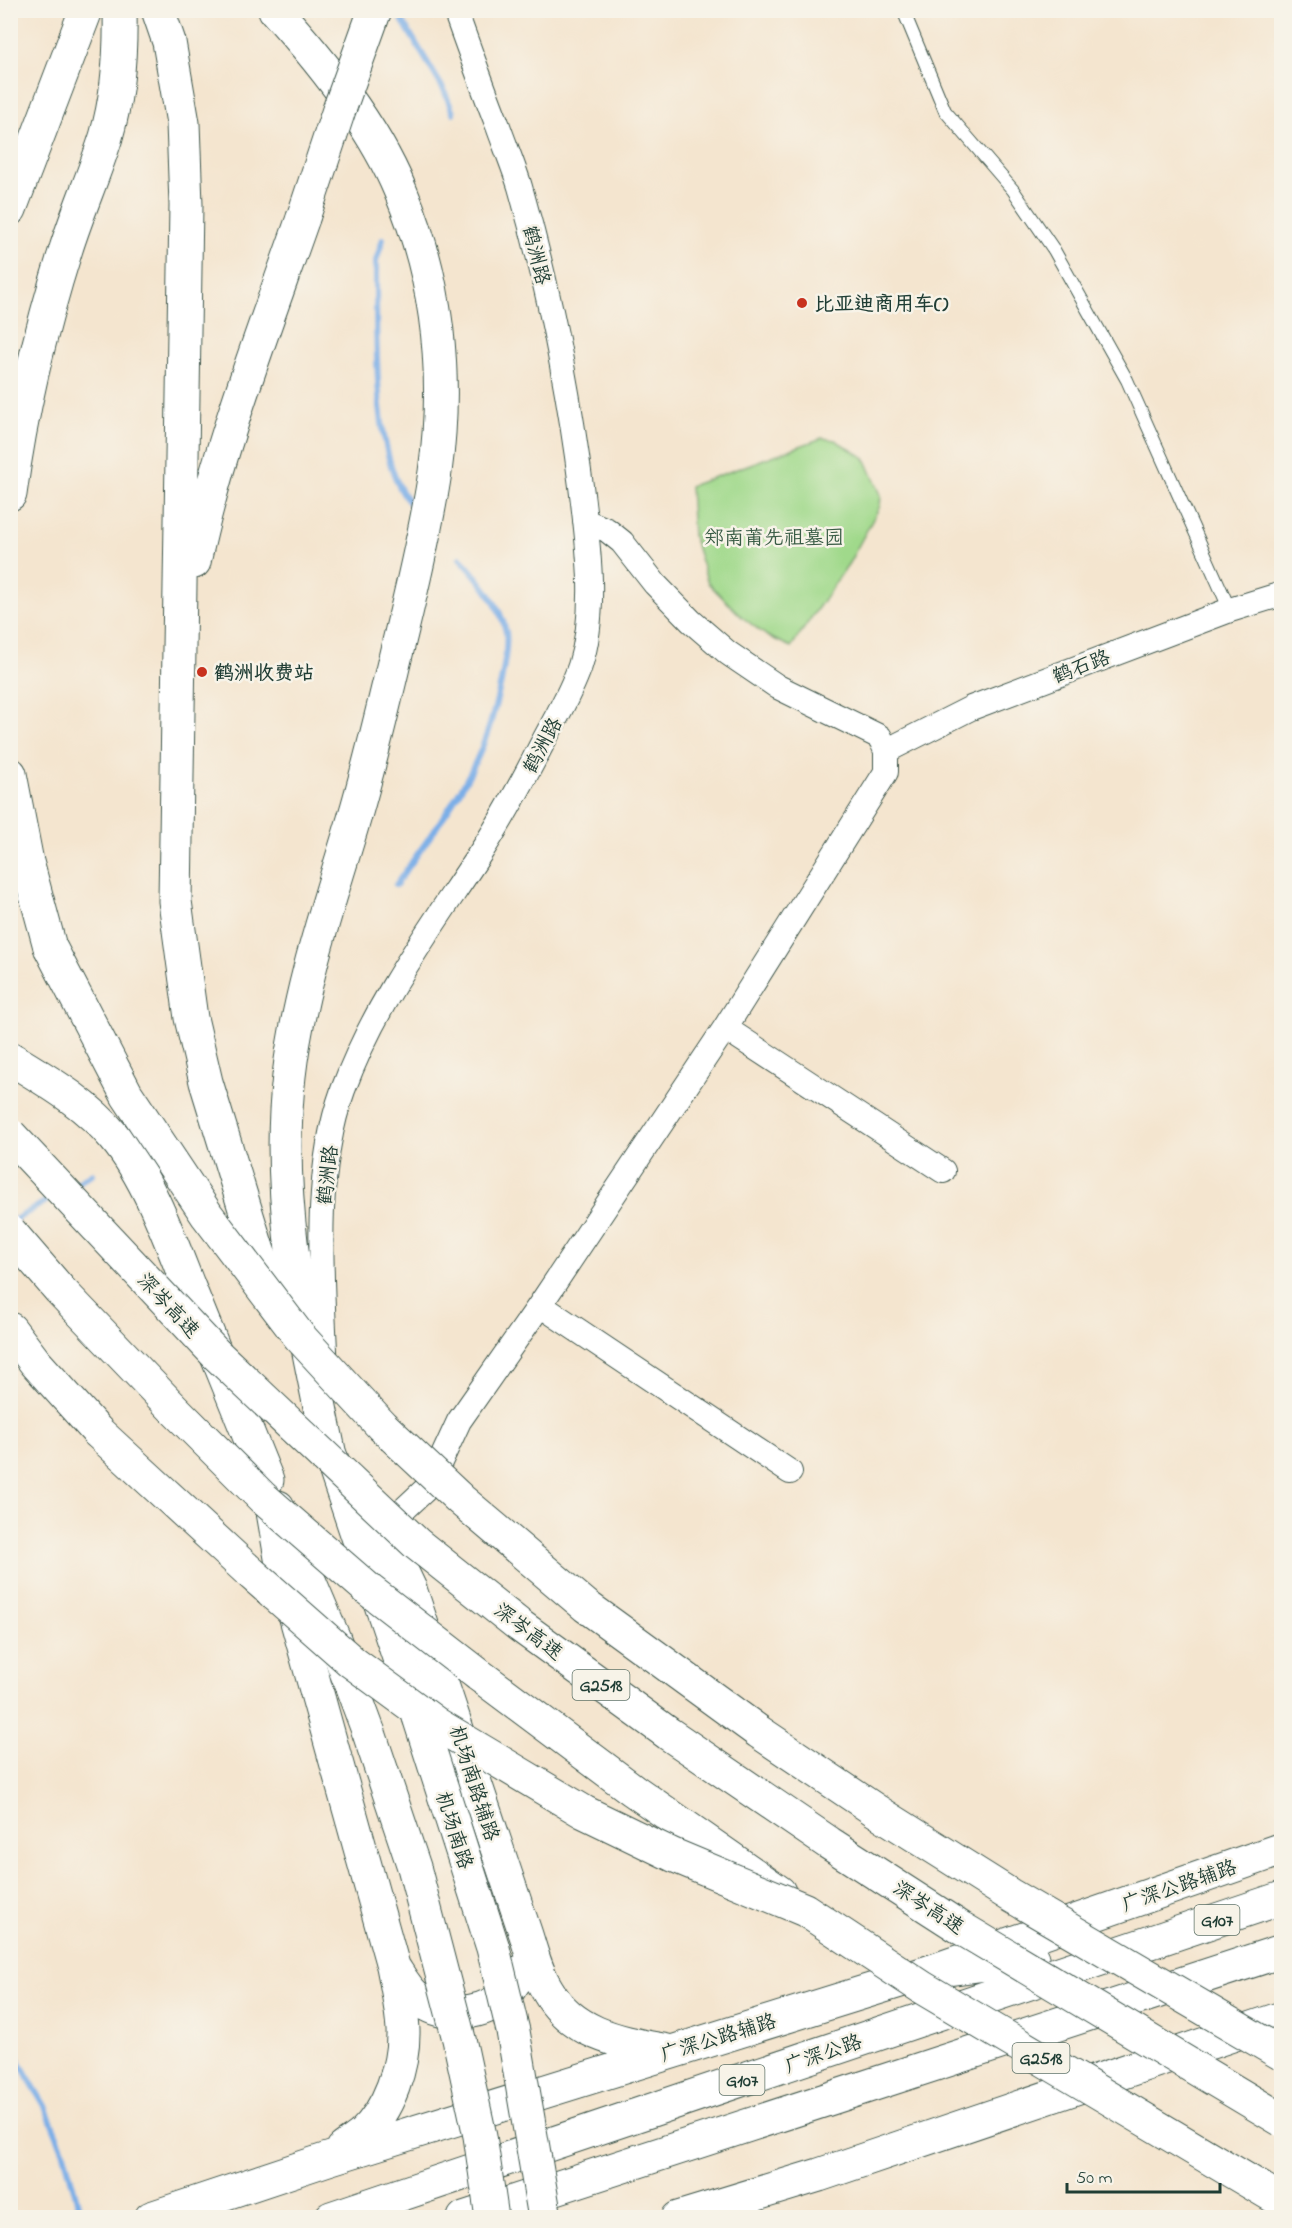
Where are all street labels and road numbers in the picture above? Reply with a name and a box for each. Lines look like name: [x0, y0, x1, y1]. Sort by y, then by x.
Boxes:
street label: 鹤洲路: [513, 223, 556, 289]
street label: 鹤石路: [1049, 644, 1116, 693]
street label: 鹤洲路: [517, 712, 572, 779]
street label: 鹤洲路: [312, 1143, 347, 1207]
street label: 深岑高速: [129, 1268, 205, 1346]
street label: 深岑高速: [487, 1597, 568, 1669]
road number: G2518: [572, 1670, 630, 1700]
street label: 机场南路辅路: [445, 1722, 505, 1844]
street label: 机场南路: [431, 1788, 479, 1872]
street label: 广深公路辅路: [1118, 1854, 1242, 1921]
street label: 深岑高速: [886, 1875, 969, 1943]
road number: G107: [1194, 1905, 1240, 1935]
street label: 广深公路辅路: [657, 2008, 781, 2071]
street label: 广深公路: [781, 2028, 867, 2082]
road number: G2518: [1012, 2043, 1070, 2073]
road number: G107: [720, 2065, 764, 2095]

